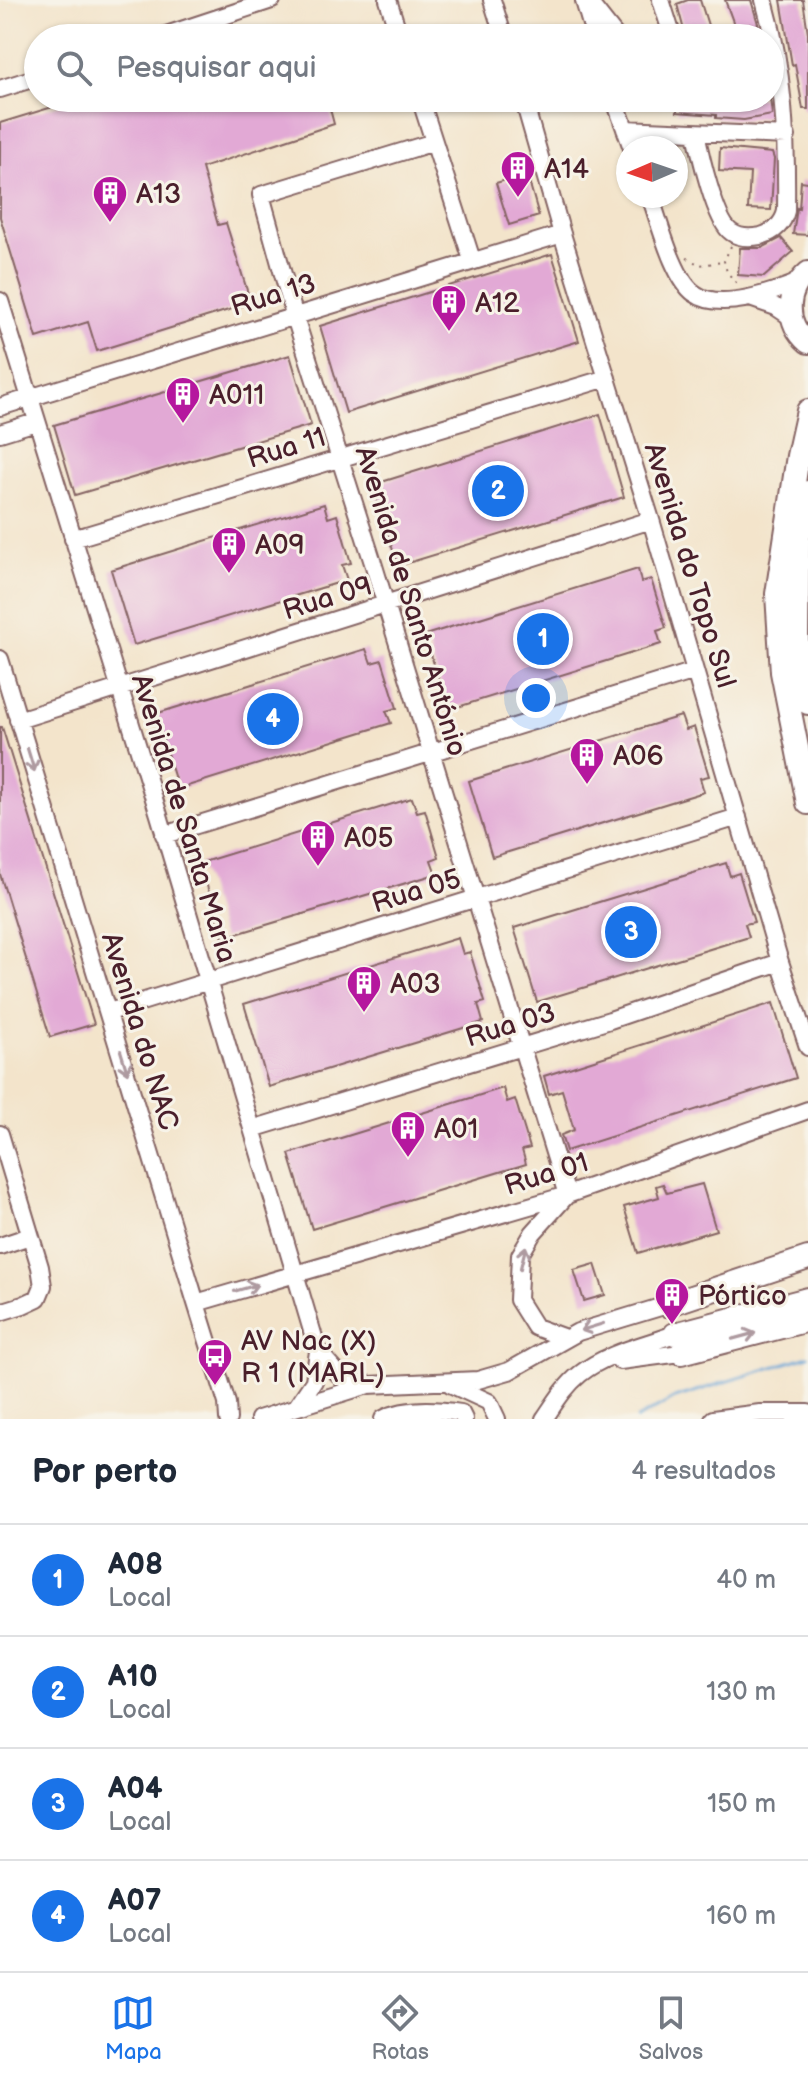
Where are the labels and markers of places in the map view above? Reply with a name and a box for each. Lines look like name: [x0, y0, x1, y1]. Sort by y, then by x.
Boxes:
building icon: A14: [499, 149, 537, 199]
place label: A14: [544, 153, 589, 186]
building icon: A13: [91, 174, 129, 224]
place label: A13: [136, 178, 181, 211]
building icon: A12: [430, 283, 468, 333]
place label: A12: [475, 287, 520, 320]
building icon: A011: [164, 375, 202, 425]
place label: A011: [209, 379, 264, 412]
pin: 2: [472, 461, 524, 521]
building icon: A09: [210, 525, 248, 575]
place label: A09: [255, 529, 305, 562]
pin: 1: [517, 609, 569, 669]
pin: 4: [247, 689, 299, 749]
building icon: A06: [568, 736, 606, 786]
place label: A06: [613, 740, 664, 773]
building icon: A05: [299, 818, 337, 868]
place label: A05: [344, 822, 394, 855]
pin: 3: [605, 902, 657, 962]
building icon: A03: [345, 964, 383, 1014]
place label: A03: [390, 968, 441, 1001]
building icon: A01: [389, 1109, 427, 1159]
place label: A01: [434, 1113, 478, 1146]
building icon: Pórtico: [653, 1276, 691, 1326]
place label: Pórtico: [698, 1280, 787, 1313]
place label: AV Nac (X) R 1 (MARL): [241, 1325, 385, 1390]
bus stop icon: AV Nac (X) R 1 (MARL): [196, 1337, 234, 1387]

